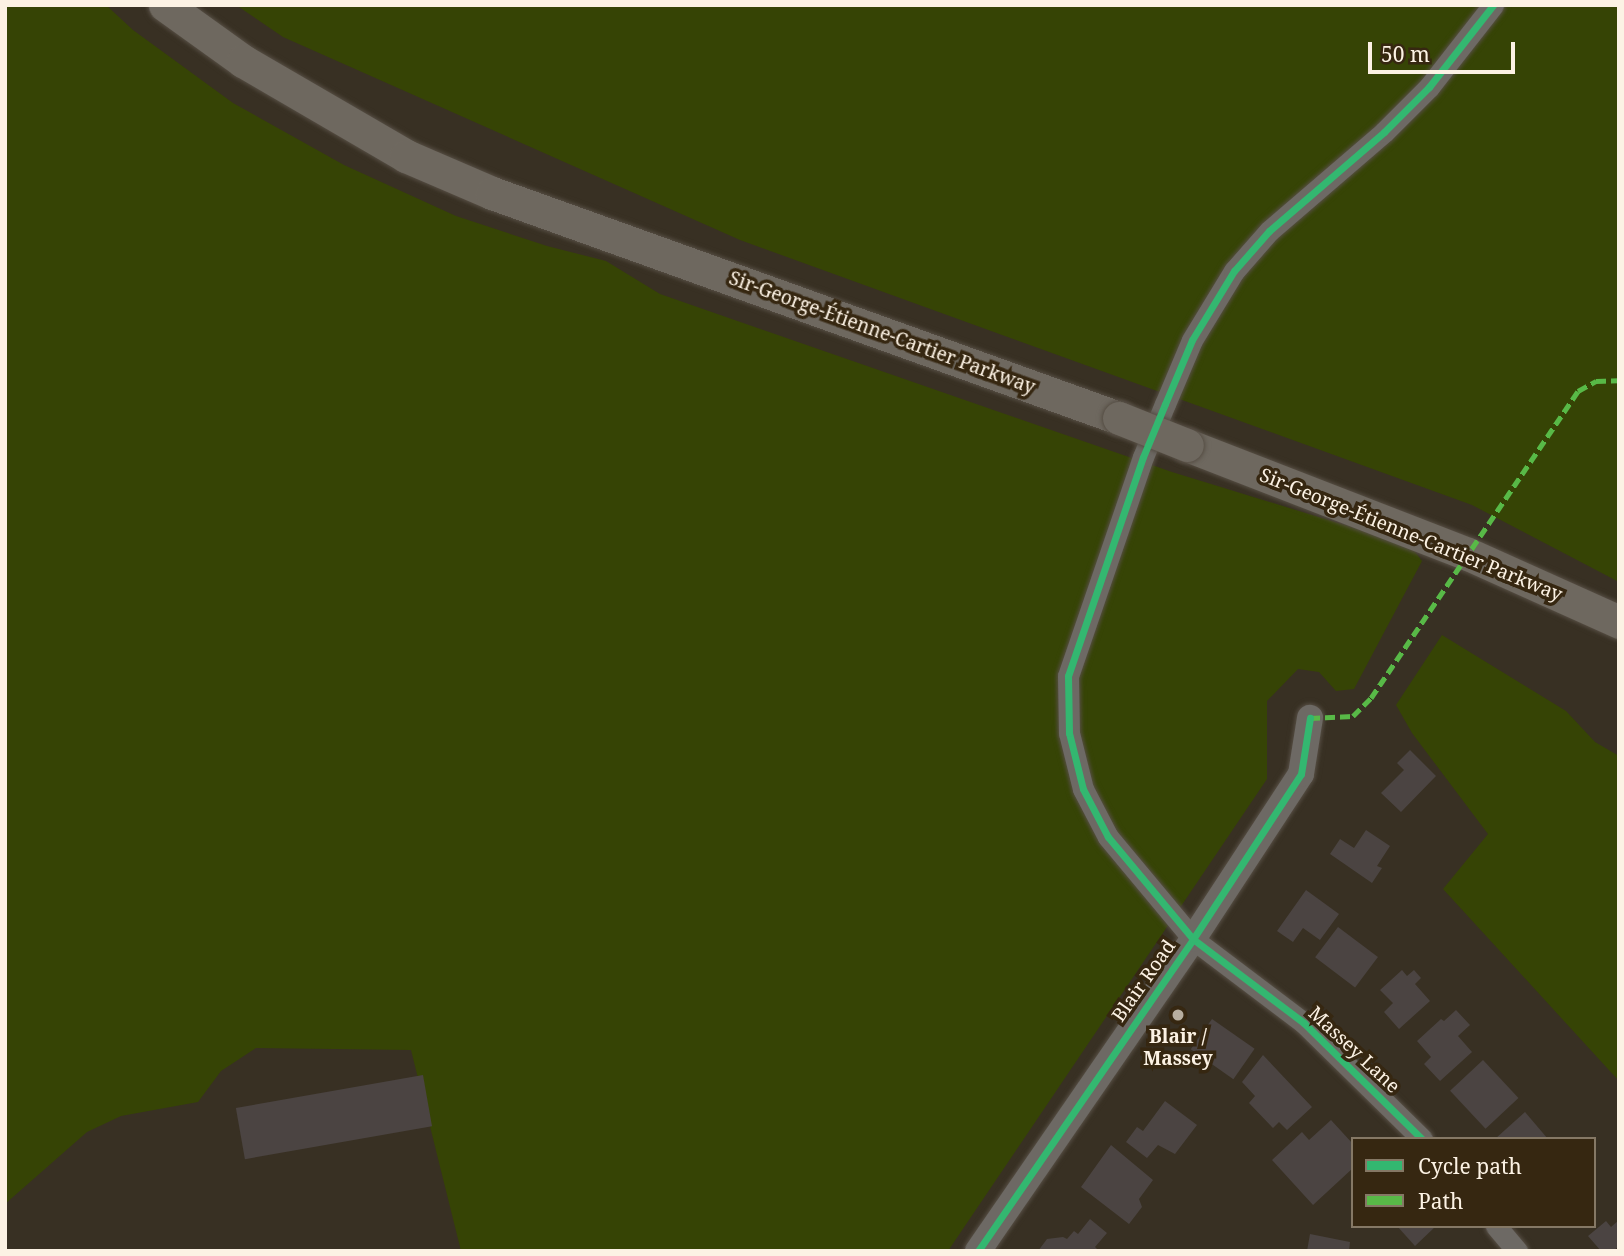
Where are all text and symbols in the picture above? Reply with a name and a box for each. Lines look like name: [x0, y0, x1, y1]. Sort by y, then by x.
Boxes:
scale bar: [1372, 28, 1519, 72]
text: 50 m: [1381, 40, 1430, 68]
street label: Sir-George-Étienne-Cartier Parkway: [726, 267, 1038, 399]
street label: Sir-George-Étienne-Cartier Parkway: [1256, 464, 1566, 606]
street label: Blair Road: [1107, 936, 1181, 1026]
street label: Massey Lane: [1304, 1002, 1404, 1098]
marker: Blair / Massey: [1170, 1007, 1186, 1023]
place label: Blair / Massey: [1143, 1026, 1213, 1070]
legend: [1351, 1137, 1596, 1228]
text: Cycle path: [1418, 1152, 1522, 1180]
text: Path: [1418, 1187, 1463, 1215]

